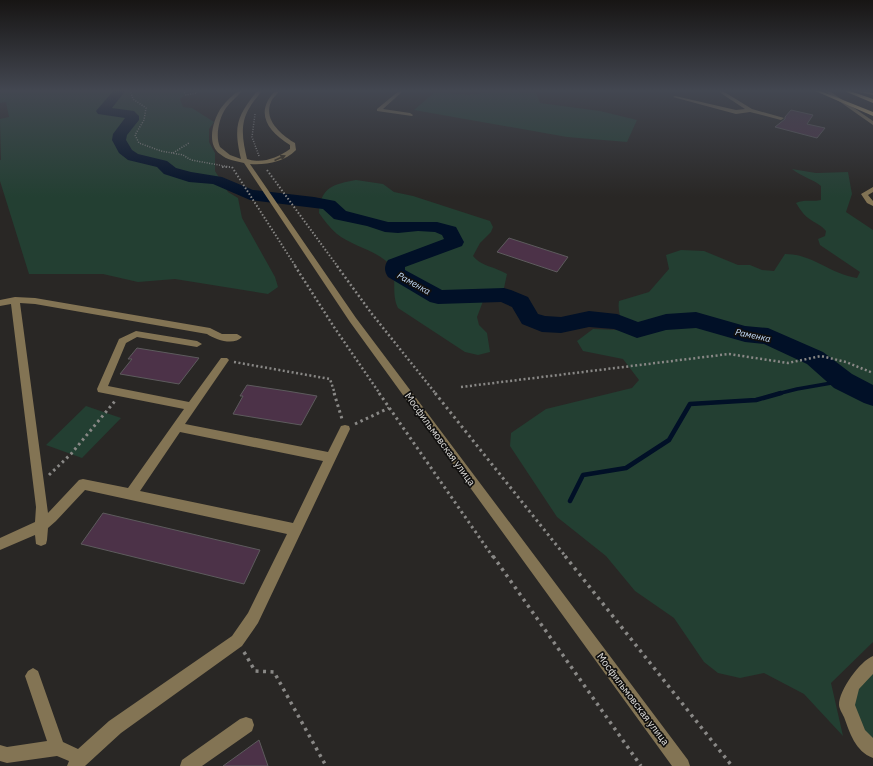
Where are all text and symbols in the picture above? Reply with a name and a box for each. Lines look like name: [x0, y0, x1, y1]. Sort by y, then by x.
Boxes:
one-way arrow: [274, 155, 285, 161]
water label: Раменка: [396, 269, 432, 297]
water label: Раменка: [734, 326, 772, 344]
street label: Мосфильмовская улица: [402, 390, 479, 489]
street label: Мосфильмовская улица: [594, 650, 672, 748]

